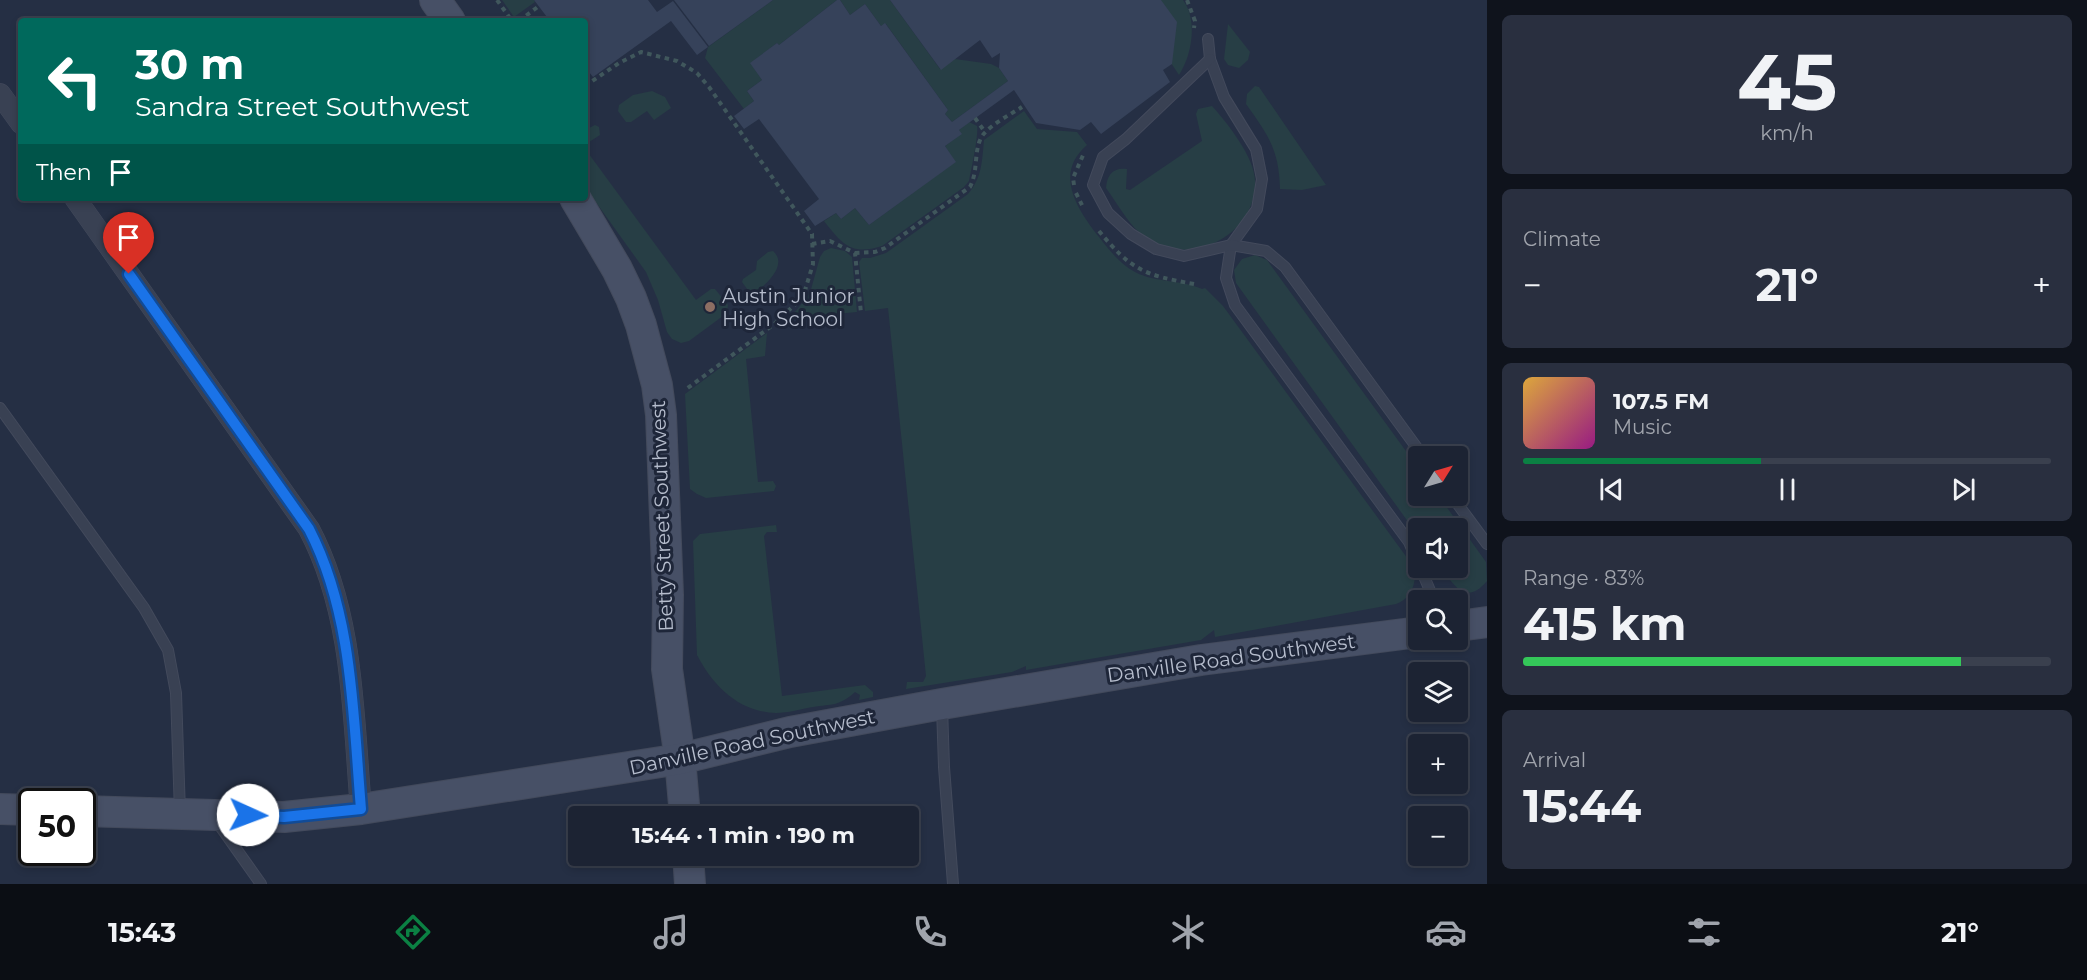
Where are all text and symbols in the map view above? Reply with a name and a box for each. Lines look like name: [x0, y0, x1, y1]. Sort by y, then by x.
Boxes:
text: 45: [1737, 34, 1837, 130]
text: 30 m: [135, 38, 244, 90]
icon: left: [36, 42, 114, 120]
text: Sandra Street Southwest: [135, 90, 470, 123]
text: km/h: [1760, 121, 1814, 145]
icon: arrive: [104, 156, 137, 189]
text: Then: [36, 159, 92, 186]
pin: [103, 212, 154, 274]
icon: arrive: [112, 221, 145, 254]
text: Climate: [1523, 227, 1601, 251]
text: 21°: [1755, 257, 1819, 312]
text: −: [1523, 265, 1542, 305]
text: +: [2032, 265, 2051, 305]
place label: Austin Junior High School: [722, 284, 855, 331]
marker: Austin Junior High School: [703, 300, 717, 314]
text: 107.5 FM: [1613, 388, 1709, 415]
street label: Betty Street Southwest: [646, 400, 678, 632]
text: Music: [1613, 415, 1672, 439]
north arrow: [1408, 446, 1468, 506]
map controls: [1408, 446, 1468, 866]
icon: previous: [1595, 473, 1628, 506]
icon: pause: [1771, 473, 1804, 506]
icon: next: [1947, 473, 1980, 506]
button: sound: [1408, 518, 1468, 578]
text: Range · 83%: [1523, 566, 1644, 590]
button: search: [1408, 590, 1468, 650]
text: 415 km: [1523, 596, 1687, 651]
street label: Danville Road Southwest: [1105, 629, 1357, 687]
button: layers: [1408, 662, 1468, 722]
street label: Danville Road Southwest: [627, 704, 877, 780]
button: +: [1408, 734, 1468, 794]
text: Arrival: [1523, 748, 1586, 772]
text: 15:44: [1523, 778, 1641, 833]
position arrow: [216, 783, 280, 847]
speed limit sign: 50: [18, 788, 96, 866]
button: −: [1408, 806, 1468, 866]
text: 15:44 · 1 min · 190 m: [632, 822, 855, 849]
icon: directions: [392, 911, 434, 953]
icon: music: [650, 911, 692, 953]
icon: phone: [909, 911, 951, 953]
icon: climate: [1167, 911, 1209, 953]
icon: car: [1425, 911, 1467, 953]
icon: filters: [1683, 911, 1725, 953]
text: 15:43: [108, 916, 176, 949]
text: 21°: [1941, 916, 1979, 949]

